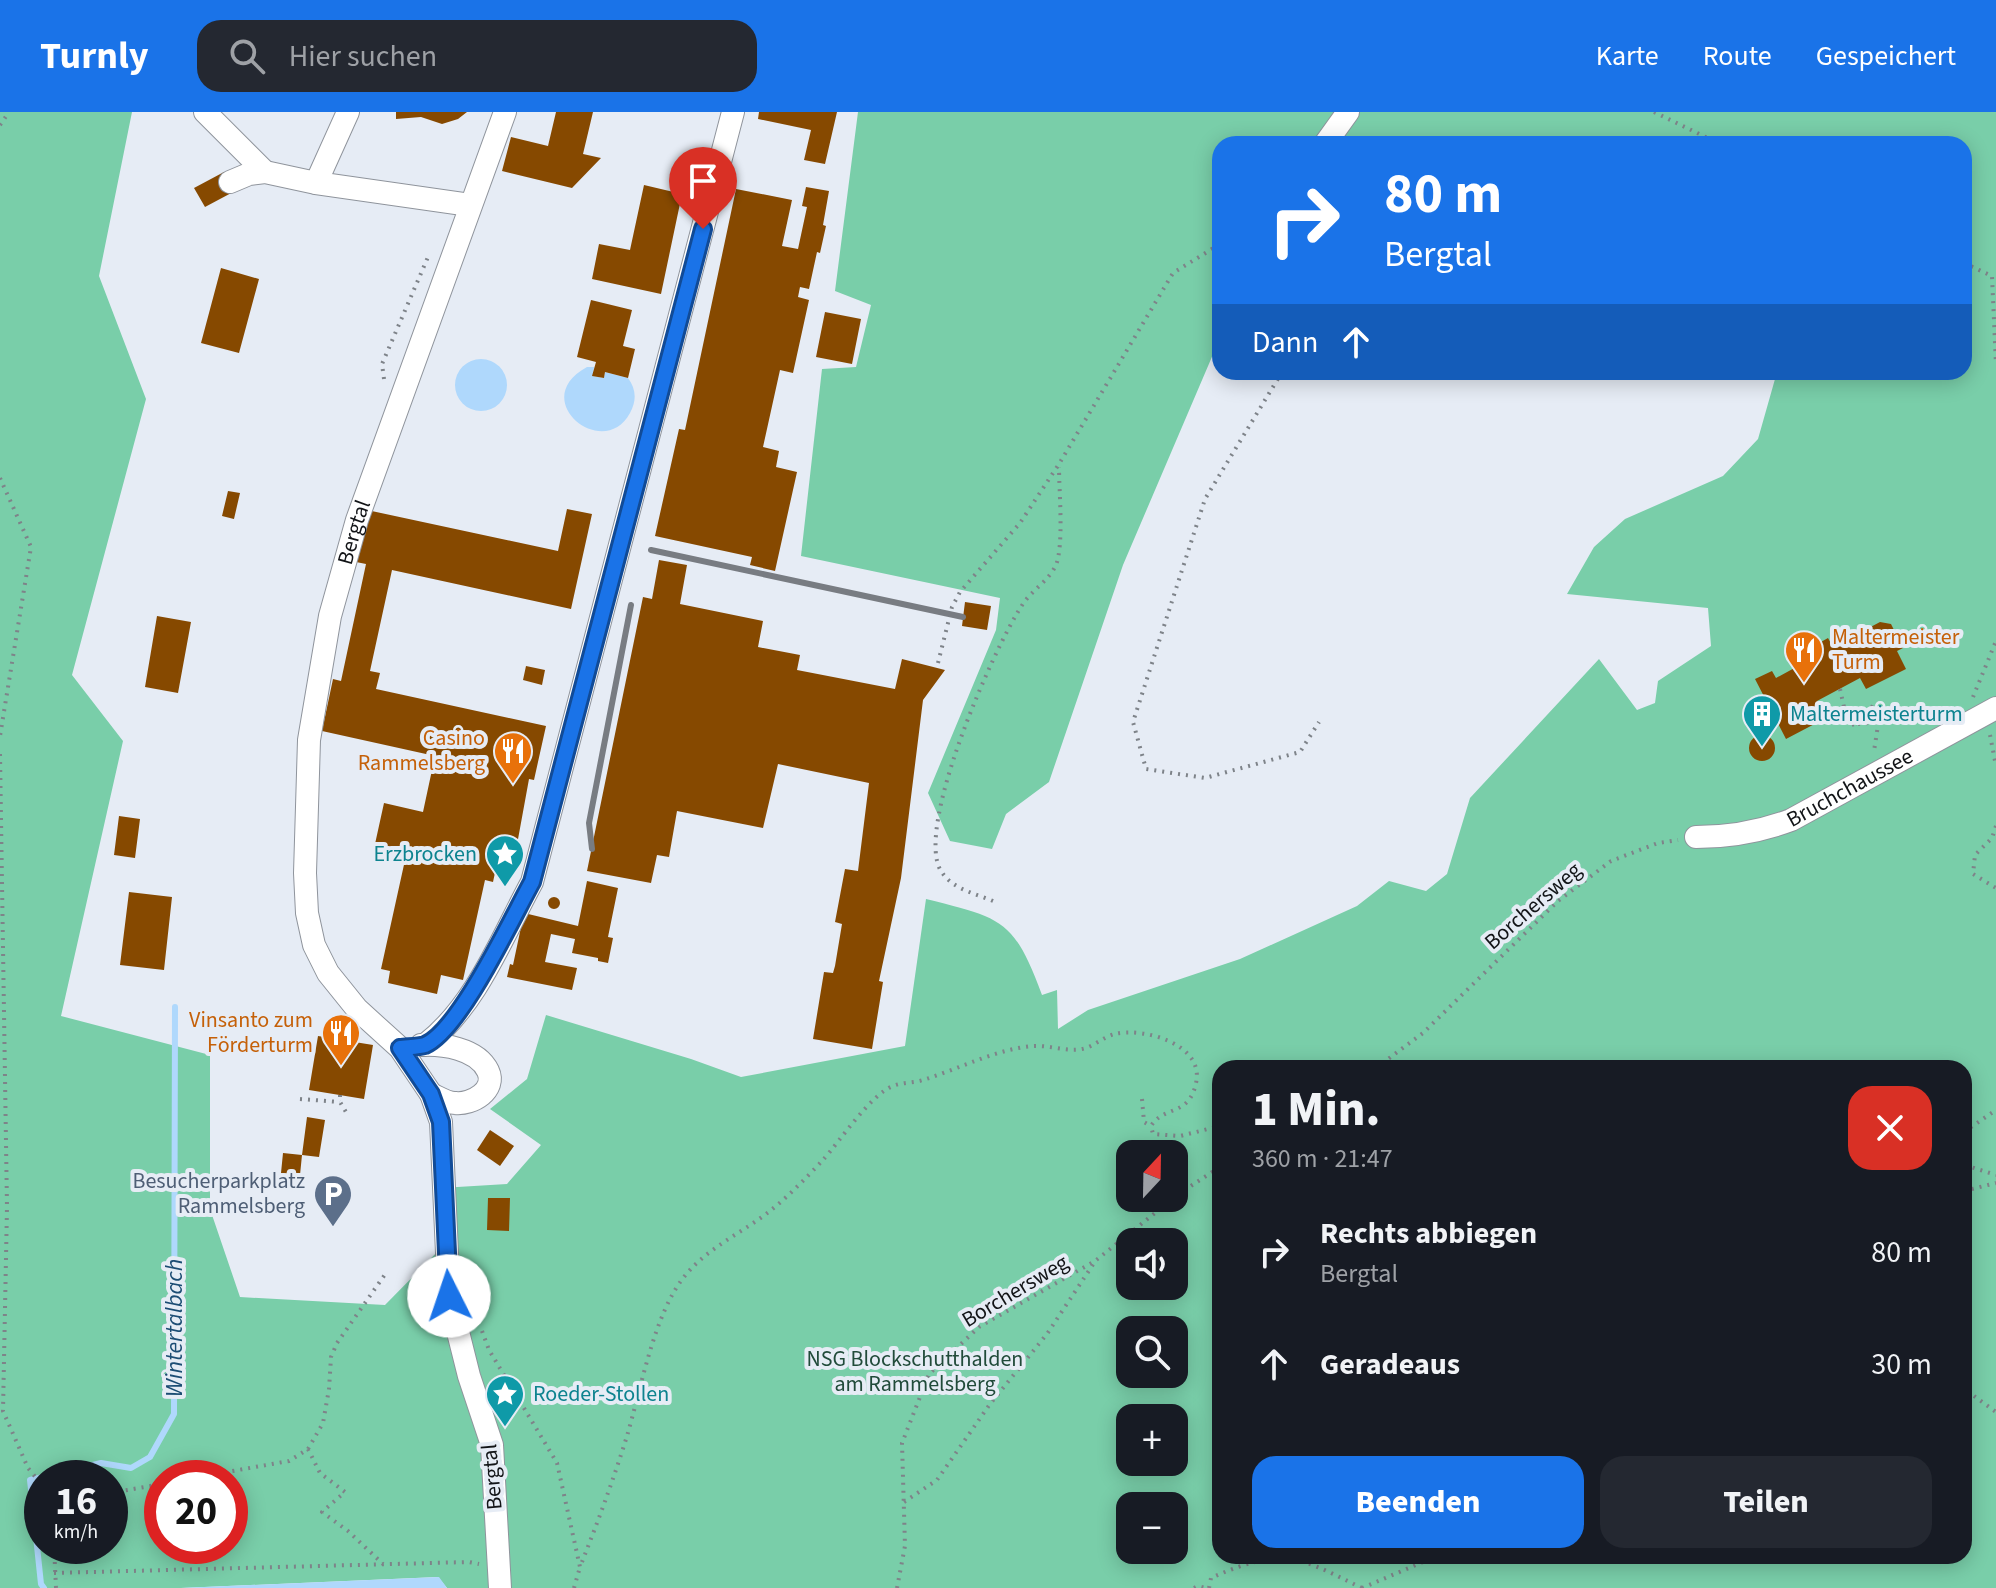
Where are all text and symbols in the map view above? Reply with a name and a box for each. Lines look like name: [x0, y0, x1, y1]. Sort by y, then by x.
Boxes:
search box: [197, 20, 757, 92]
text: Turnly: [40, 29, 149, 83]
icon: search: [225, 34, 269, 78]
text: Hier suchen: [289, 35, 437, 78]
text: Karte: [1596, 36, 1659, 76]
text: Route: [1703, 36, 1772, 76]
text: Gespeichert: [1816, 36, 1956, 76]
pin: [669, 147, 737, 229]
text: 80 m: [1384, 155, 1502, 234]
icon: arrive: [681, 159, 725, 203]
icon: right: [1252, 168, 1356, 272]
text: Bergtal: [1384, 229, 1492, 280]
icon: ahead: [1334, 320, 1378, 364]
text: Dann: [1252, 321, 1318, 364]
street label: Bergtal: [329, 495, 379, 568]
place label: Maltermeister Turm: [1832, 621, 1960, 678]
restaurant icon: Maltermeister Turm: [1783, 629, 1825, 684]
building icon: Maltermeisterturm: [1741, 693, 1783, 748]
place label: Maltermeisterturm: [1790, 698, 1963, 730]
place label: Casino Rammelsberg: [358, 722, 485, 779]
restaurant icon: Casino Rammelsberg: [492, 730, 534, 785]
street label: Bruchchaussee: [1781, 740, 1919, 835]
place icon: Erzbrocken: [484, 833, 526, 888]
place label: Erzbrocken: [374, 838, 477, 870]
street label: Borchersweg: [1477, 855, 1589, 957]
place label: Vinsanto zum Förderturm: [189, 1004, 313, 1061]
restaurant icon: Vinsanto zum Förderturm: [320, 1012, 362, 1067]
text: 1 Min.: [1252, 1076, 1380, 1144]
button: close: [1848, 1086, 1932, 1170]
north arrow: [1116, 1140, 1188, 1212]
map controls: [1116, 1140, 1188, 1564]
text: 360 m · 21:47: [1252, 1140, 1393, 1177]
place label: Besucherparkplatz Rammelsberg: [133, 1165, 305, 1222]
parking icon: Besucherparkplatz Rammelsberg: [312, 1173, 354, 1228]
text: Rechts abbiegen: [1320, 1212, 1537, 1255]
button: sound: [1116, 1228, 1188, 1300]
icon: right: [1252, 1230, 1296, 1274]
text: 80 m: [1871, 1231, 1932, 1274]
street label: Borchersweg: [956, 1247, 1074, 1335]
position arrow: [407, 1254, 491, 1338]
text: Bergtal: [1320, 1255, 1398, 1292]
water label: Wintertalbach: [157, 1259, 192, 1397]
button: search: [1116, 1316, 1188, 1388]
icon: ahead: [1252, 1342, 1296, 1386]
park label: NSG Blockschutthalden am Rammelsberg: [807, 1343, 1023, 1400]
text: Geradeaus: [1320, 1343, 1460, 1386]
text: 30 m: [1871, 1343, 1932, 1386]
place icon: Roeder-Stollen: [484, 1373, 526, 1428]
place label: Roeder-Stollen: [533, 1378, 669, 1410]
button: +: [1116, 1404, 1188, 1476]
street label: Bergtal: [473, 1443, 511, 1511]
button: Beenden: [1252, 1456, 1584, 1548]
button: Teilen: [1600, 1456, 1932, 1548]
speed limit sign: 20: [144, 1460, 248, 1564]
text: 16: [55, 1473, 97, 1530]
button: −: [1116, 1492, 1188, 1564]
text: km/h: [54, 1518, 98, 1546]

